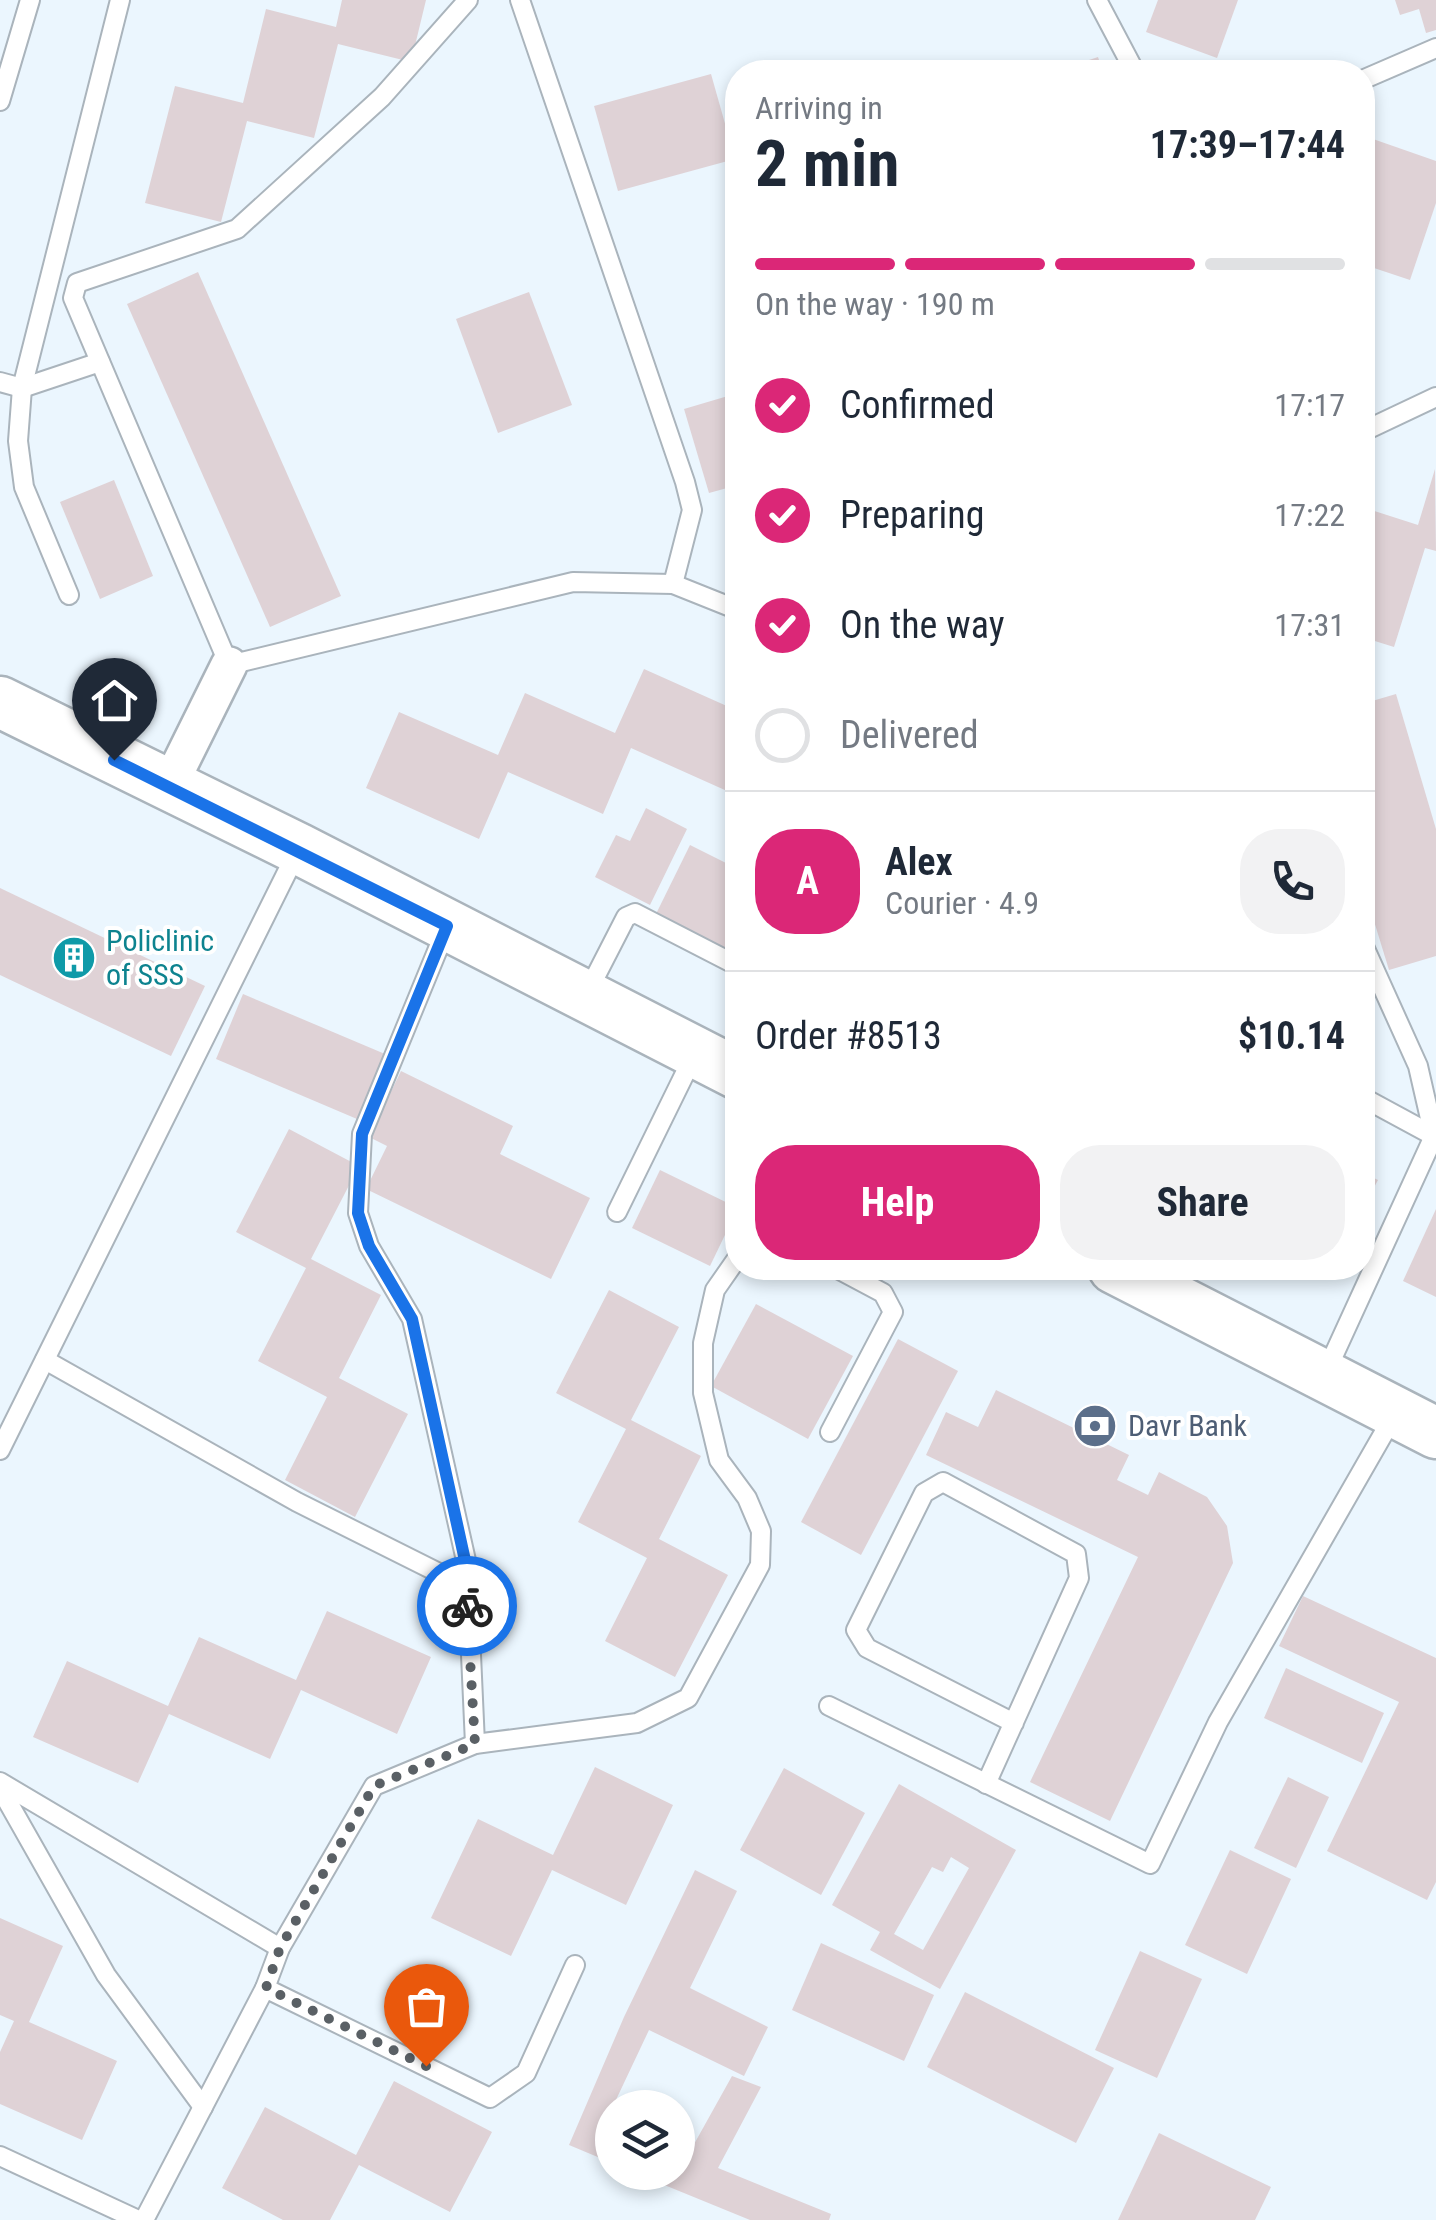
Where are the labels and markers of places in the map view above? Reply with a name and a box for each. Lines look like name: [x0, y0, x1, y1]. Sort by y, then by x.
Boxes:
pin: [72, 658, 157, 761]
place label: Policlinic of SSS: [106, 923, 214, 992]
building icon: Policlinic of SSS: [51, 935, 97, 981]
bank icon: Davr Bank: [1072, 1403, 1118, 1449]
place label: Davr Bank: [1128, 1408, 1247, 1443]
pin: [384, 1964, 469, 2067]

